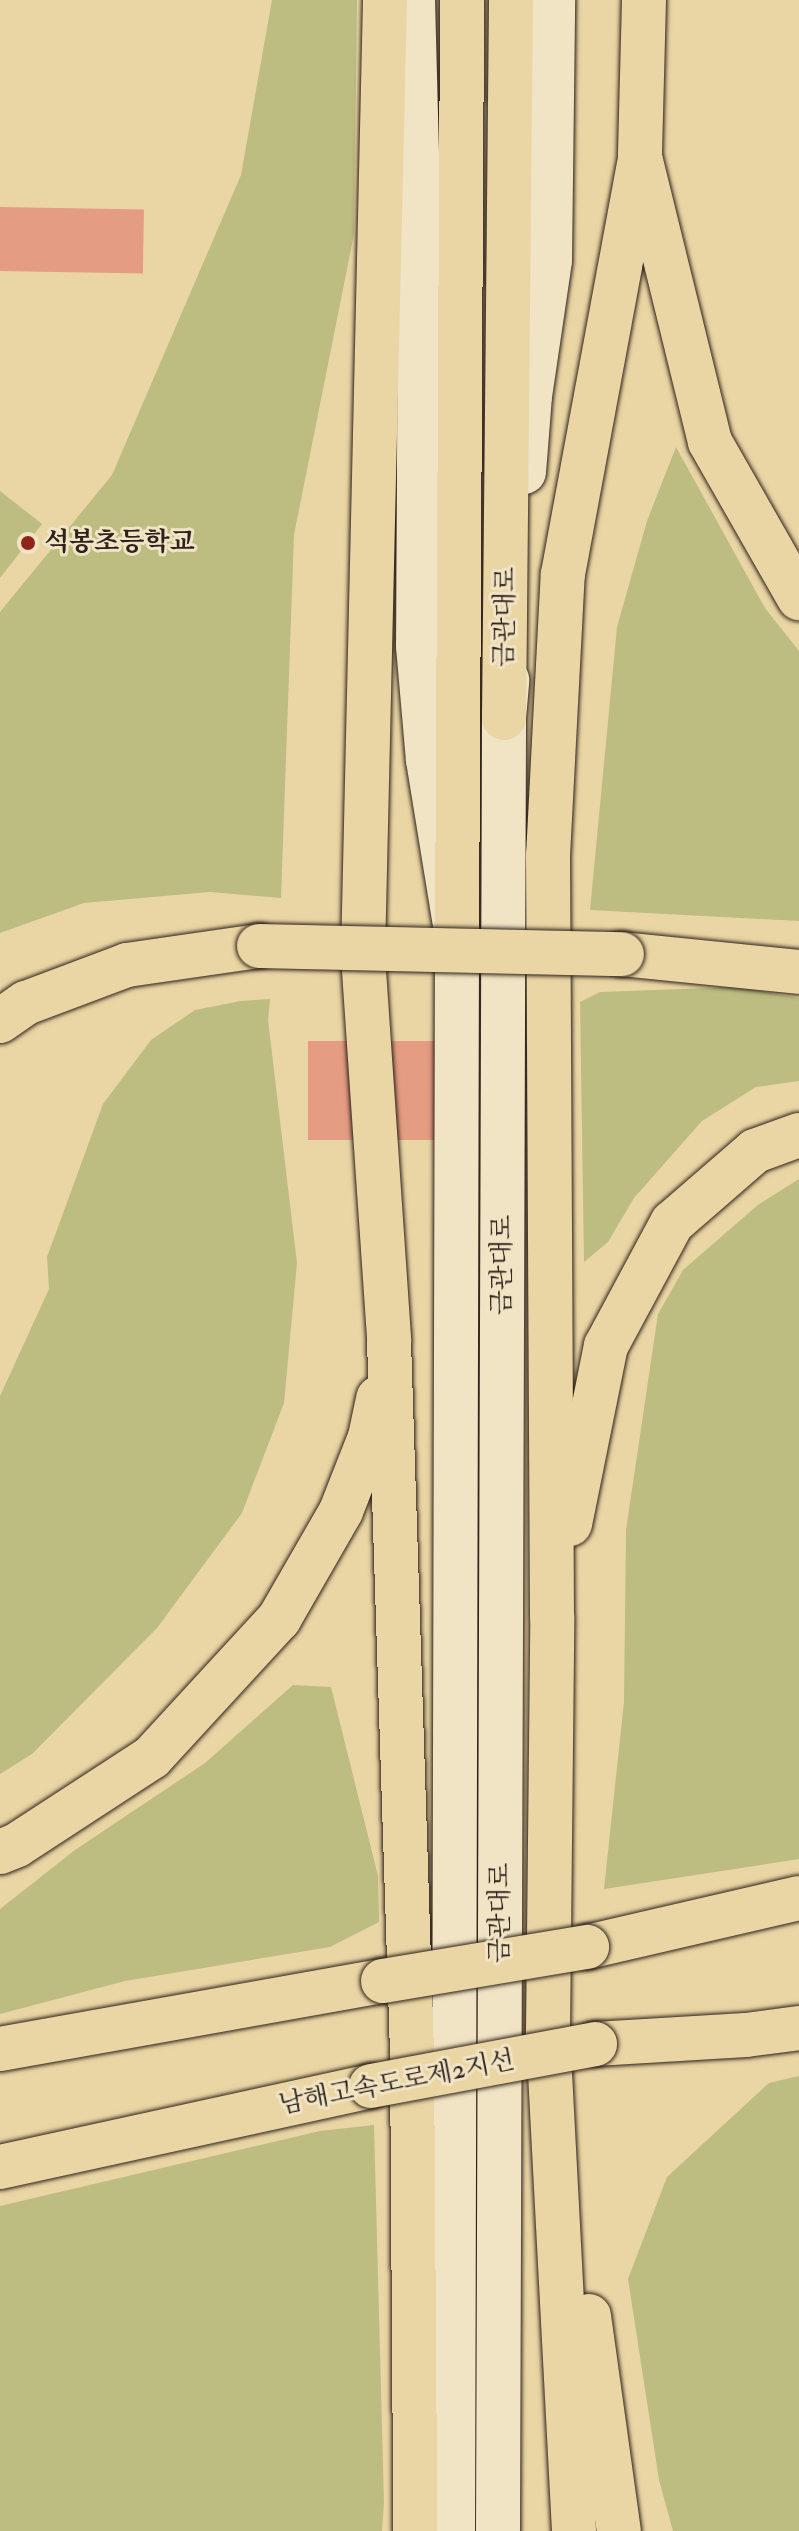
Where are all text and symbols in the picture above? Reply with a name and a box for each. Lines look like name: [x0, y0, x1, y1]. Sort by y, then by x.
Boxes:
place label: 석봉초등학교: [44, 527, 195, 559]
marker: 석봉초등학교: [19, 534, 37, 552]
street label: 금관대로: [490, 567, 522, 667]
street label: 금관대로: [487, 1215, 519, 1315]
street label: 금관대로: [485, 1863, 517, 1963]
street label: 남해고속도로제2지선: [277, 2045, 517, 2121]

